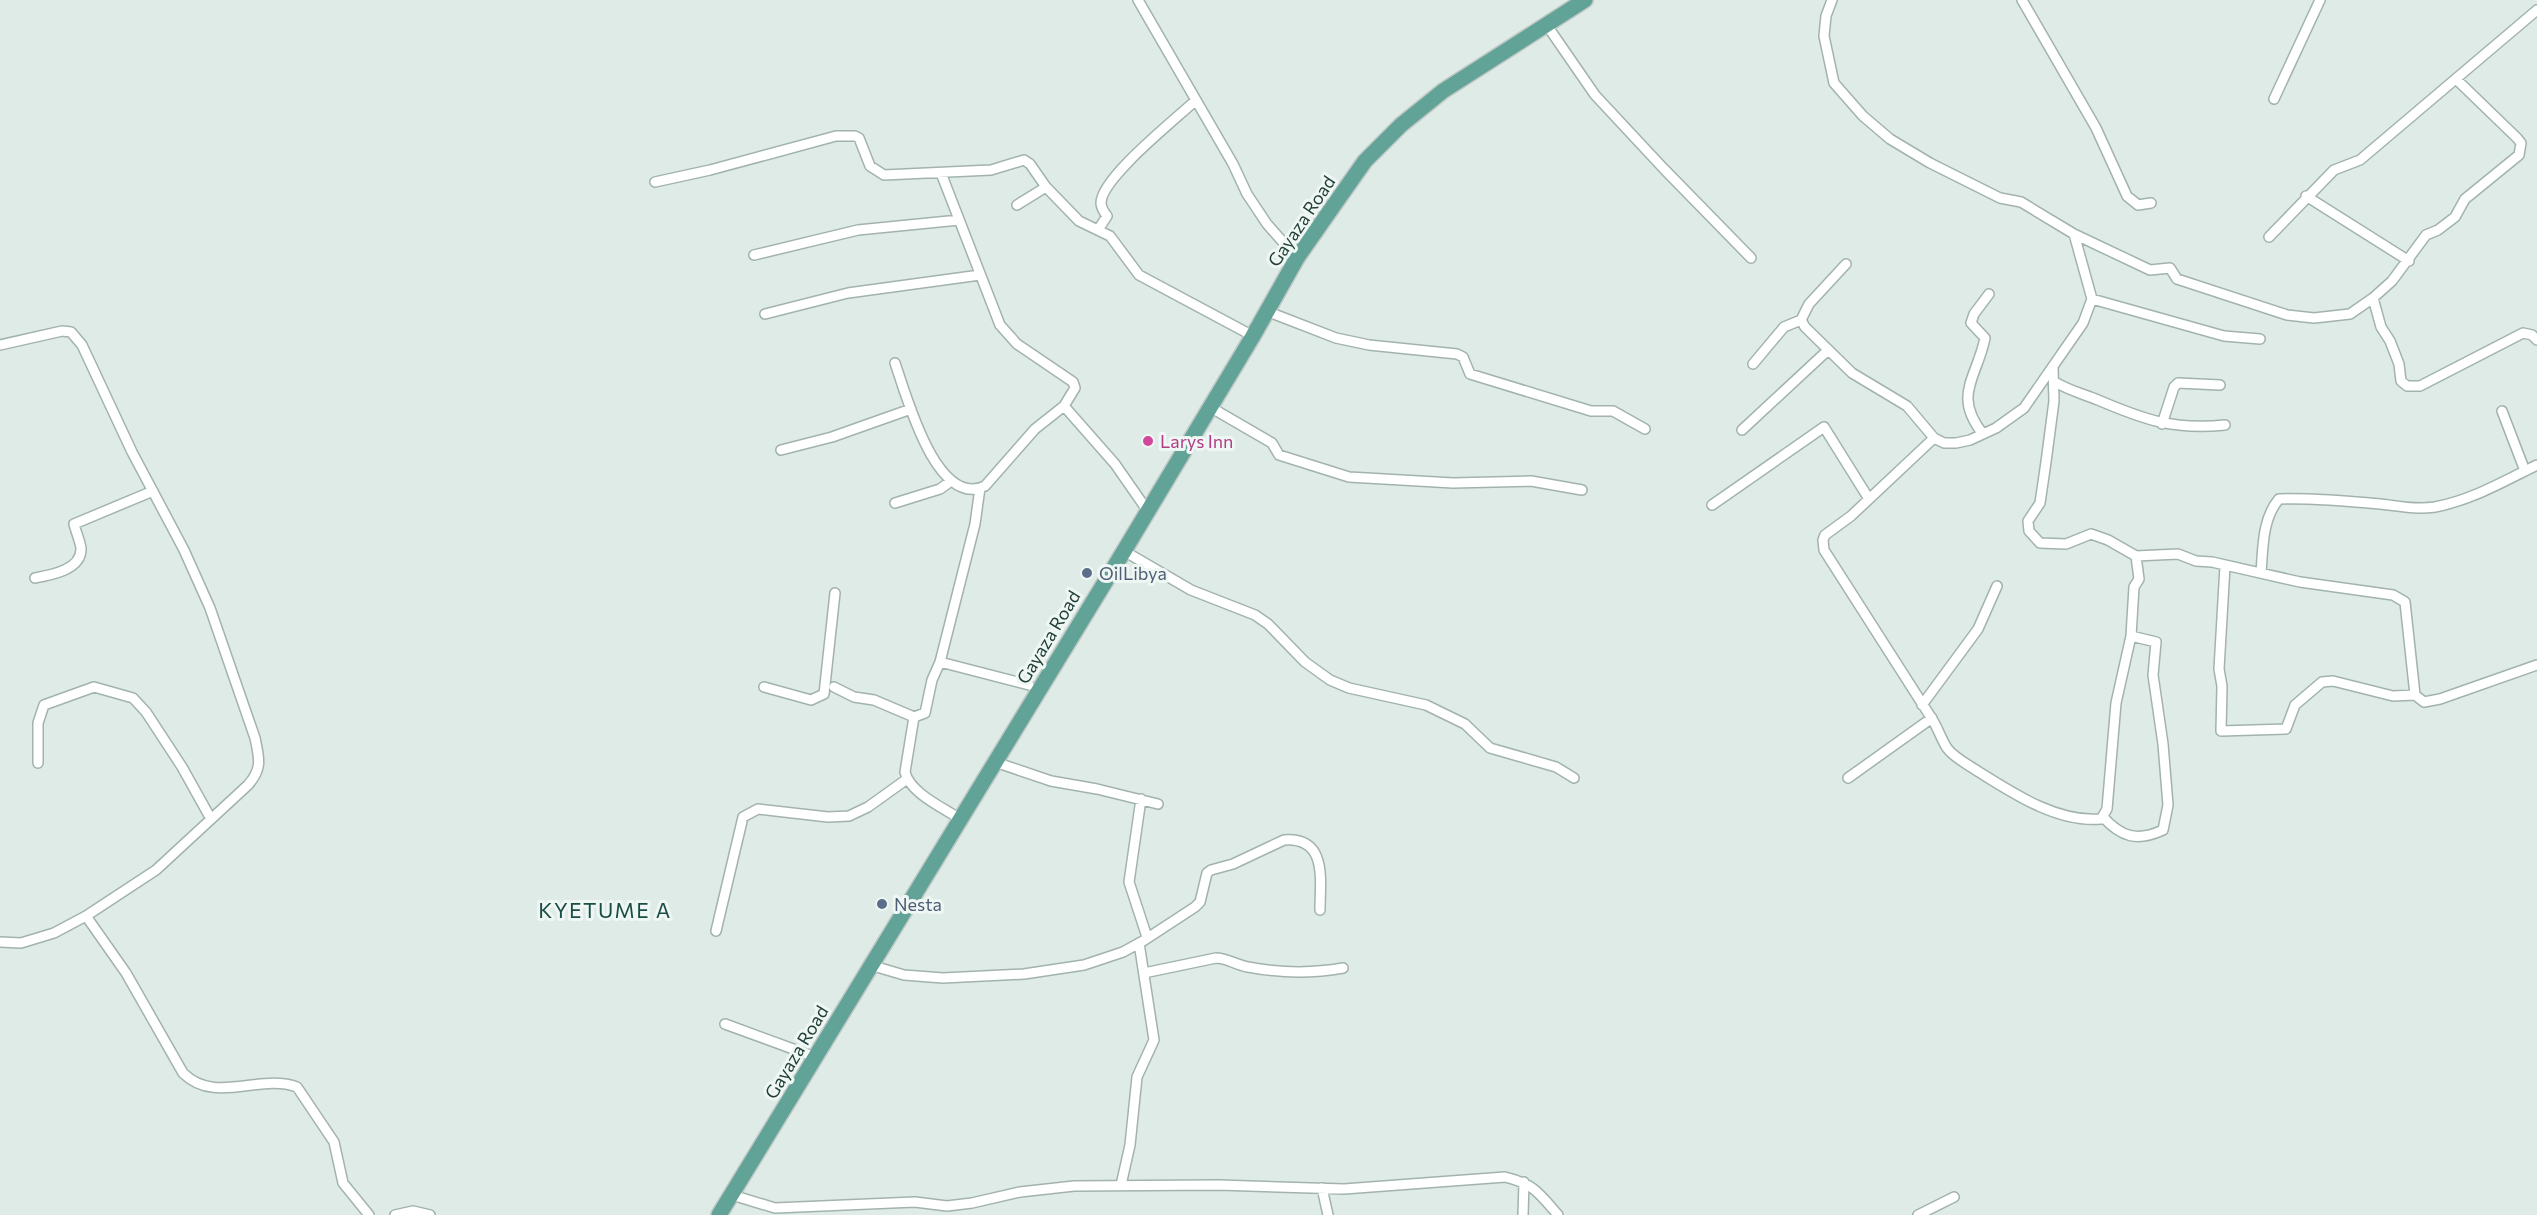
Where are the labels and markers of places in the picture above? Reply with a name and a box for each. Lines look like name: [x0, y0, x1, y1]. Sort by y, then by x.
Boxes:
place label: Larys Inn: [1160, 430, 1233, 452]
marker: Larys Inn: [1141, 434, 1155, 448]
place label: OilLibya: [1099, 562, 1167, 584]
marker: OilLibya: [1080, 566, 1094, 580]
place label: Nesta: [894, 893, 942, 915]
marker: Nesta: [875, 897, 889, 911]

